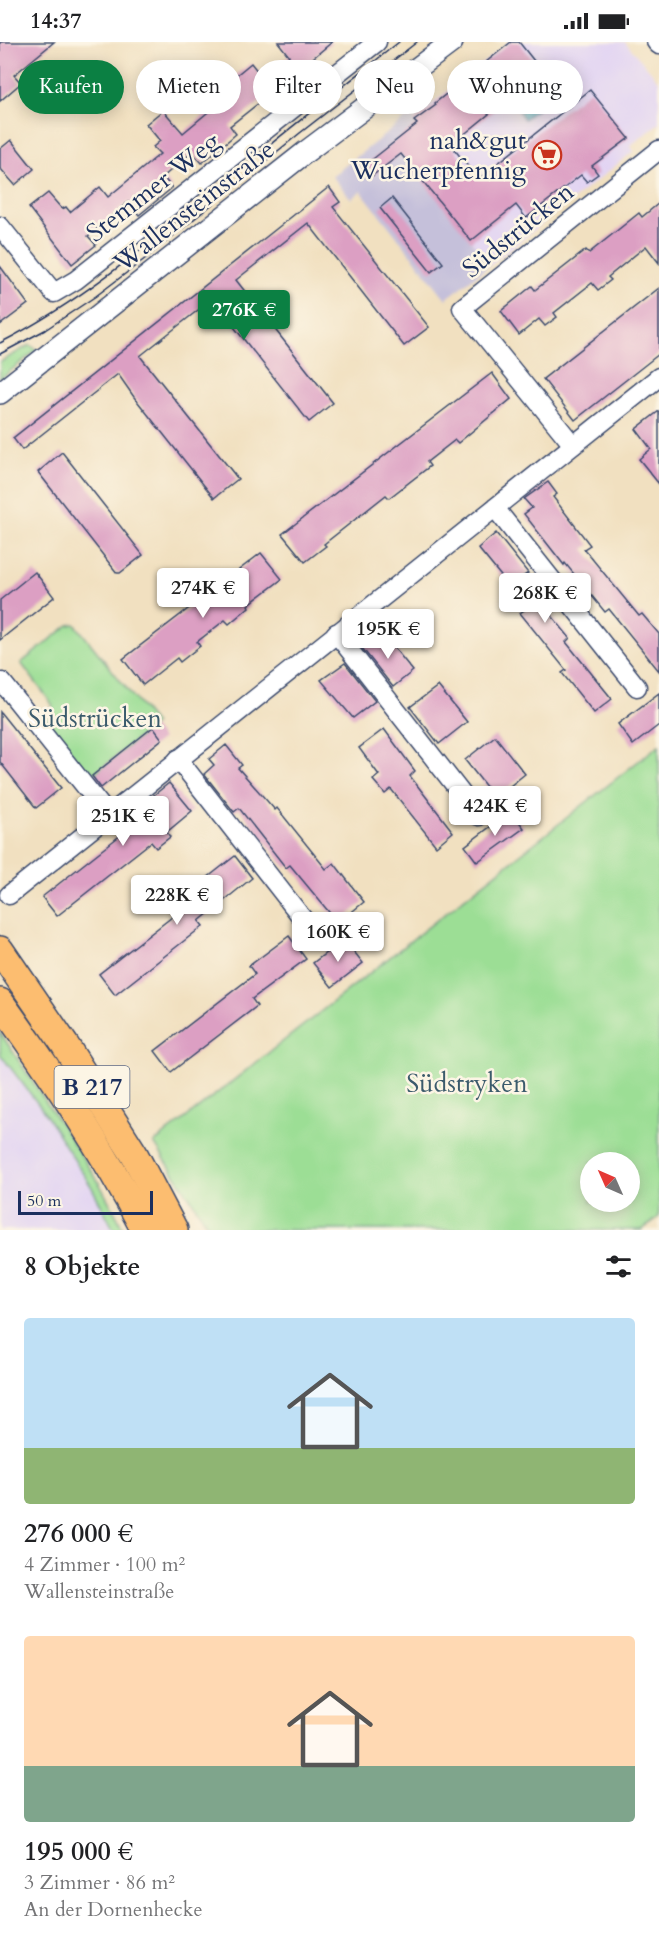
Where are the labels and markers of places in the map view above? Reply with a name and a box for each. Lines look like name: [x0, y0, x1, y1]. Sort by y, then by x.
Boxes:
place label: nah&gut Wucherpfennig: [350, 123, 526, 188]
supermarket icon: nah&gut Wucherpfennig: [531, 139, 563, 171]
pin: 276K €: [195, 290, 293, 341]
pin: 274K €: [154, 568, 252, 619]
pin: 268K €: [496, 573, 594, 624]
pin: 195K €: [339, 609, 437, 660]
pin: 424K €: [446, 786, 544, 837]
pin: 251K €: [74, 796, 172, 847]
pin: 228K €: [128, 875, 226, 926]
pin: 160K €: [289, 912, 387, 963]

